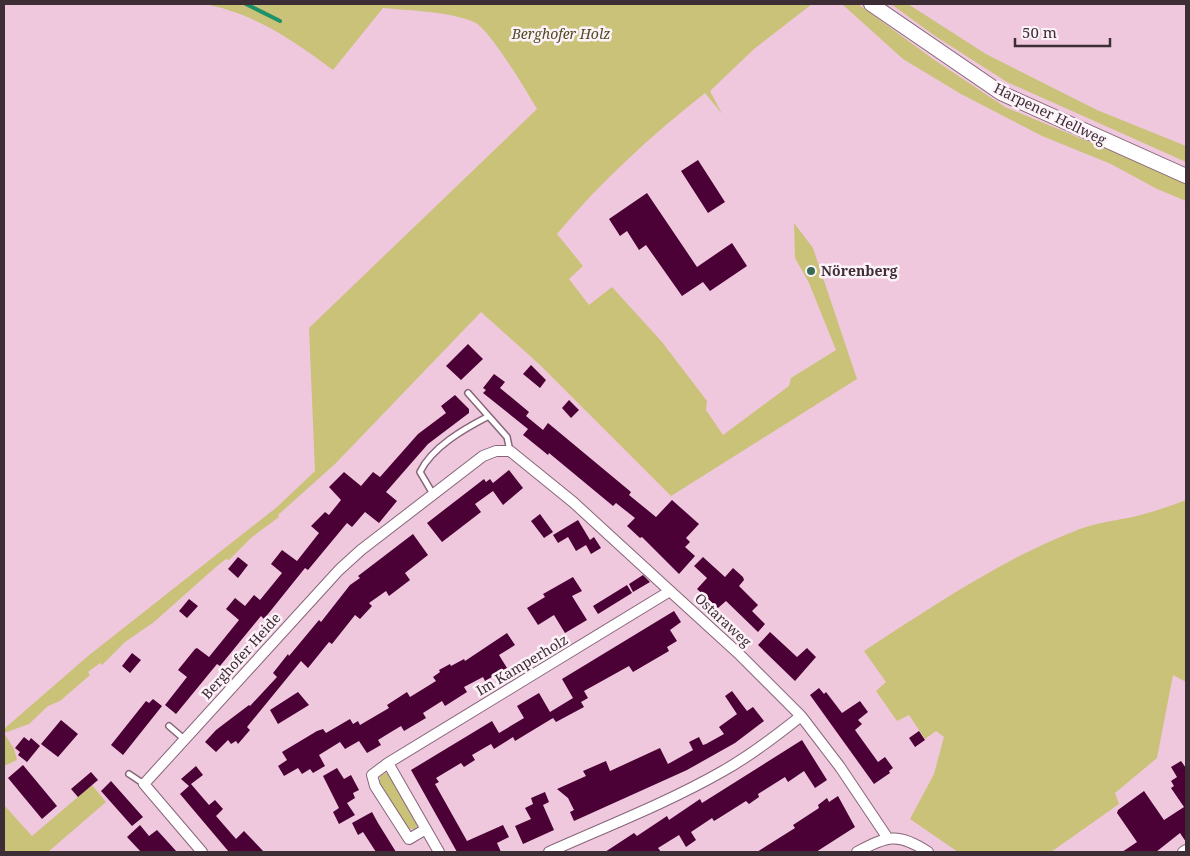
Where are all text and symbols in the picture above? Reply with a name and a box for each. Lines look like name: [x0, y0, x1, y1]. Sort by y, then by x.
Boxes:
scale bar: [1015, 15, 1110, 47]
text: 50 m: [1022, 22, 1057, 42]
park label: Berghofer Holz: [511, 24, 610, 43]
street label: Harpener Hellweg: [991, 78, 1110, 149]
place label: Nörenberg: [821, 261, 898, 280]
marker: Nörenberg: [805, 265, 817, 277]
street label: Ostaraweg: [691, 589, 756, 651]
street label: Berghofer Heide: [197, 609, 284, 703]
street label: Im Kamperholz: [472, 630, 571, 700]

